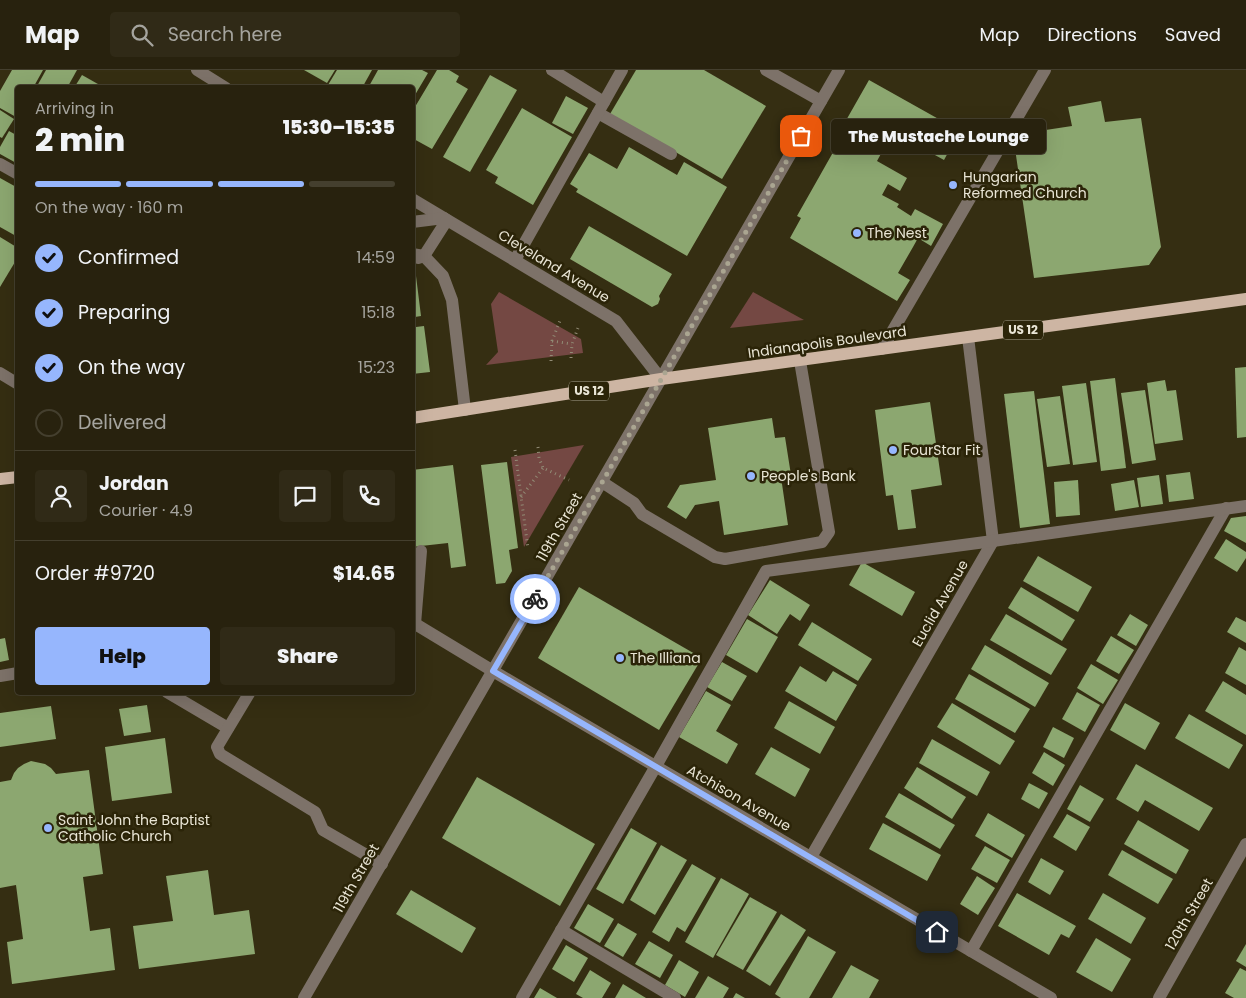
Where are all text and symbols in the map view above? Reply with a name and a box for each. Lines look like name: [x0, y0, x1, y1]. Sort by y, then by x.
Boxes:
search box: [110, 12, 460, 57]
text: Map: [25, 18, 80, 51]
icon: search: [128, 21, 156, 49]
text: Search here: [168, 21, 282, 48]
text: Map: [980, 22, 1019, 47]
text: Directions: [1047, 22, 1137, 47]
text: Saved: [1165, 22, 1221, 47]
text: Arriving in: [35, 97, 114, 120]
text: 15:30–15:35: [283, 114, 395, 141]
pin: [780, 115, 822, 157]
text: 2 min: [35, 117, 125, 162]
callout: The Mustache Lounge: [831, 118, 1046, 154]
icon: bag: [787, 122, 815, 150]
text: The Mustache Lounge: [848, 125, 1029, 148]
place label: Hungarian Reformed Church: [963, 167, 1087, 203]
marker: Hungarian Reformed Church: [947, 179, 959, 191]
text: On the way · 160 m: [35, 196, 183, 219]
place label: The Nest: [867, 223, 927, 243]
street label: Cleveland Avenue: [494, 225, 614, 307]
marker: The Nest: [851, 227, 863, 239]
icon: check: [35, 244, 63, 272]
text: Confirmed: [78, 244, 179, 271]
text: 14:59: [356, 246, 395, 269]
icon: check: [35, 299, 63, 327]
text: Preparing: [78, 299, 170, 326]
text: 15:18: [361, 301, 395, 324]
road number: US 12: [1003, 320, 1043, 340]
street label: Indianapolis Boulevard: [746, 321, 908, 363]
icon: check: [35, 354, 63, 382]
text: On the way: [78, 354, 185, 381]
text: 15:23: [358, 356, 395, 379]
road number: US 12: [569, 382, 609, 401]
text: Delivered: [78, 409, 167, 436]
place label: FourStar Fit: [903, 440, 981, 460]
marker: FourStar Fit: [887, 444, 899, 456]
place label: People's Bank: [761, 466, 857, 486]
button: person: [35, 470, 87, 522]
text: Jordan: [99, 470, 169, 497]
button: chat: [279, 470, 331, 522]
button: phone: [343, 470, 395, 522]
marker: People's Bank: [745, 470, 757, 482]
street label: 119th Street: [531, 489, 587, 565]
text: Courier · 4.9: [99, 499, 193, 522]
street label: Euclid Avenue: [907, 556, 973, 650]
text: Order #9720: [35, 560, 155, 587]
text: $14.65: [333, 560, 395, 587]
courier: [510, 574, 560, 624]
icon: bike: [521, 585, 549, 613]
button: Help: [35, 627, 210, 685]
button: Share: [220, 627, 395, 685]
place label: The Illiana: [630, 648, 701, 668]
marker: The Illiana: [614, 652, 626, 664]
street label: Atchison Avenue: [683, 760, 795, 836]
place label: Saint John the Baptist Catholic Church: [58, 810, 210, 846]
marker: Saint John the Baptist Catholic Church: [42, 822, 54, 834]
street label: 119th Street: [328, 840, 384, 916]
street label: 120th Street: [1160, 874, 1218, 954]
pin: [916, 911, 958, 953]
icon: home: [923, 918, 951, 946]

